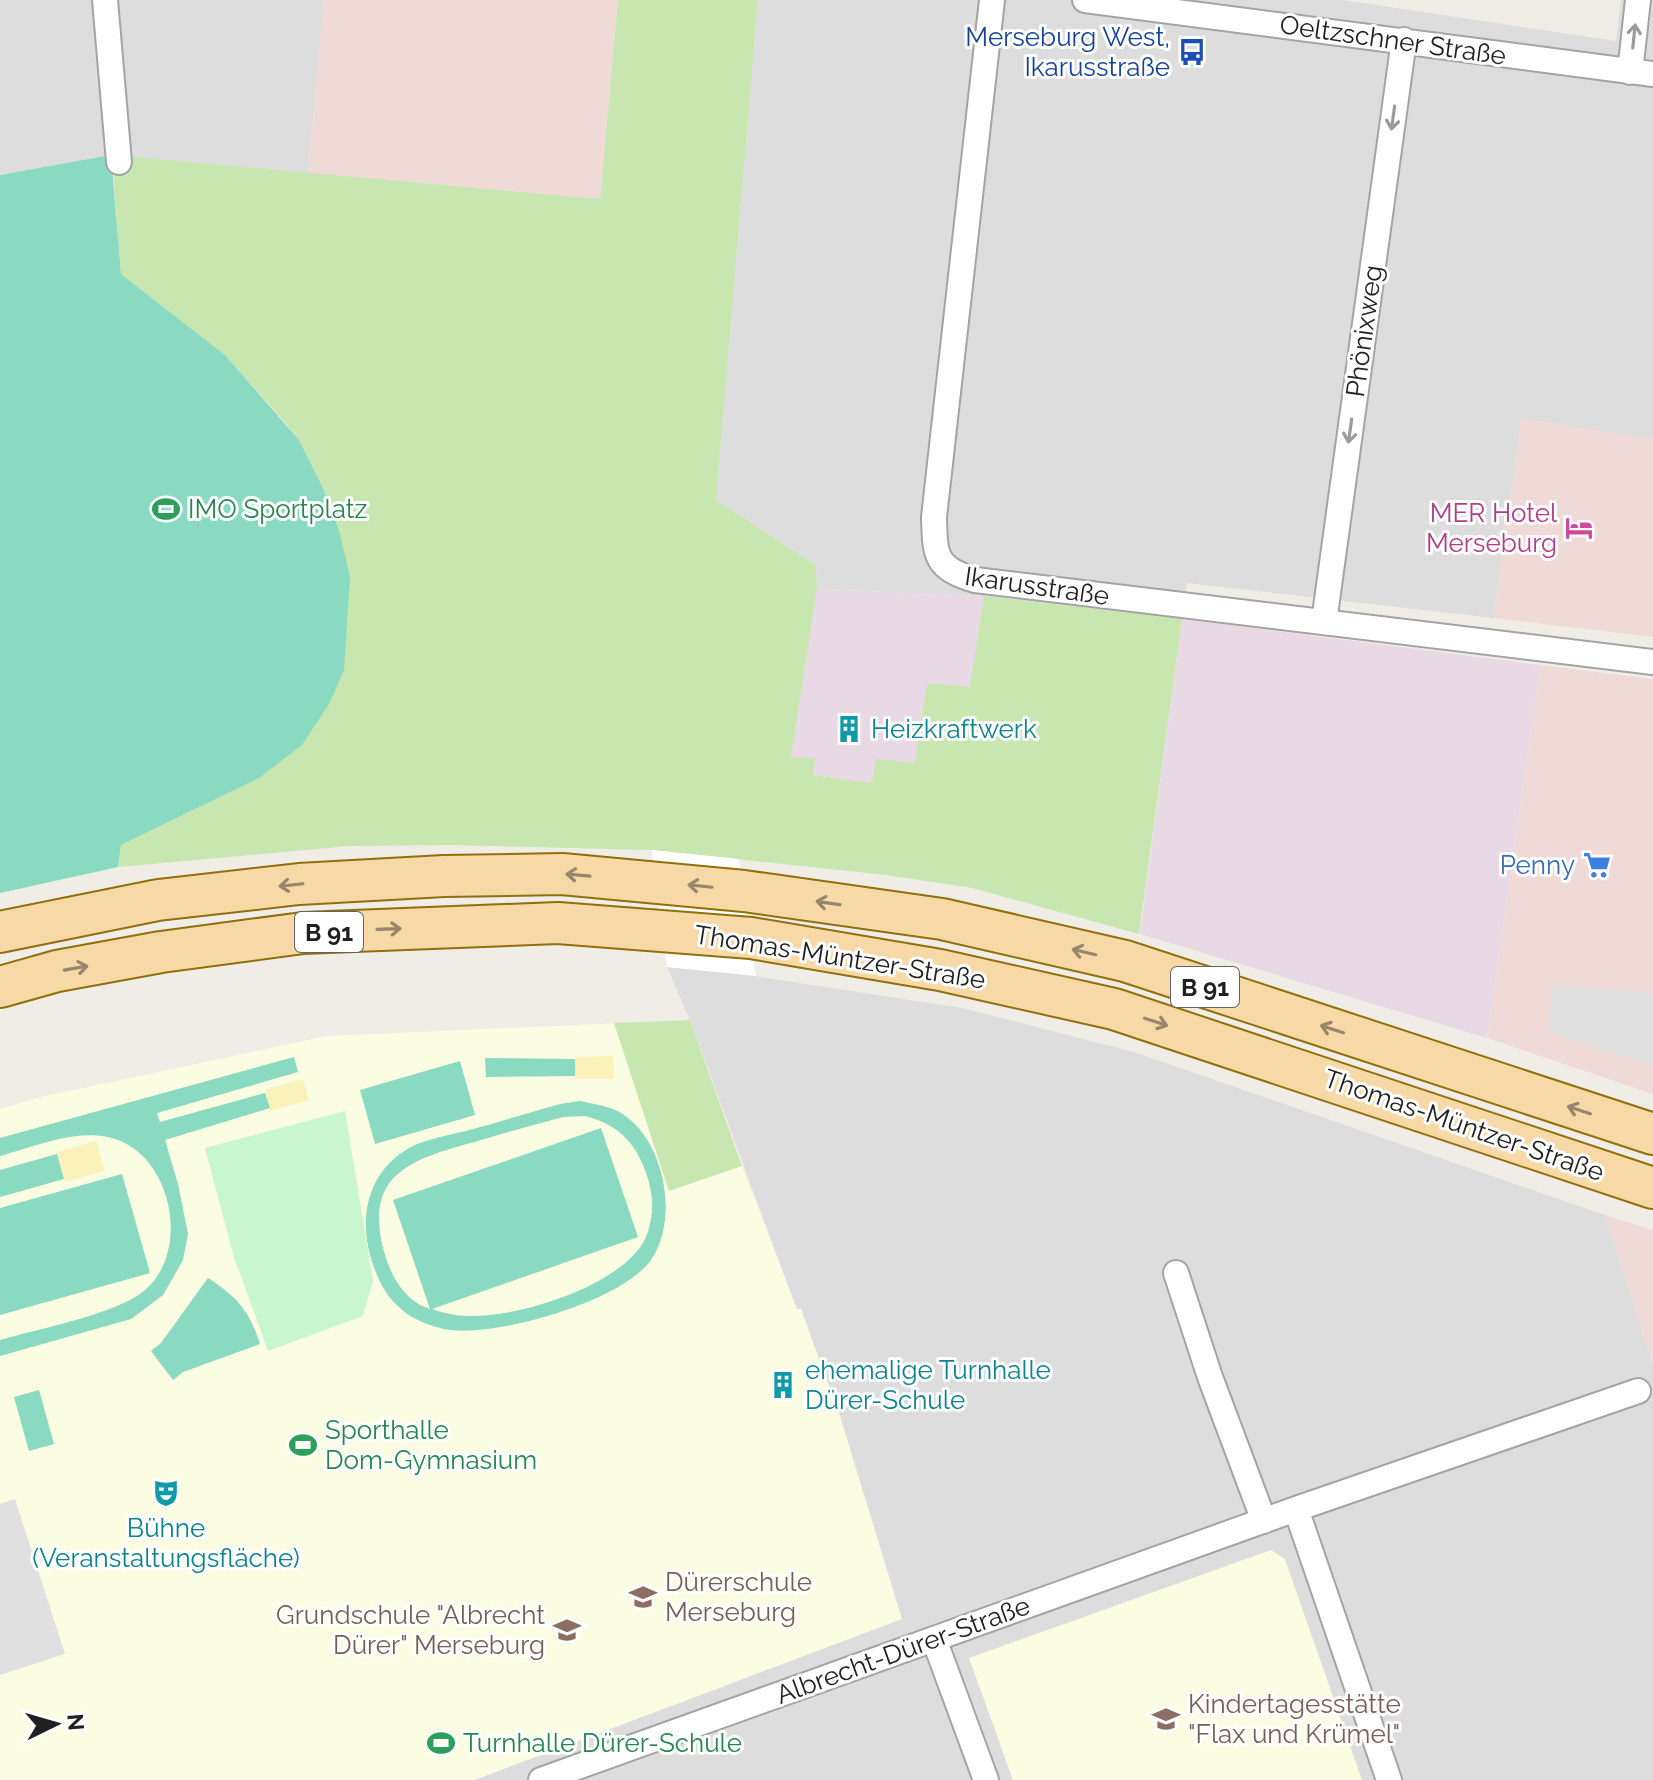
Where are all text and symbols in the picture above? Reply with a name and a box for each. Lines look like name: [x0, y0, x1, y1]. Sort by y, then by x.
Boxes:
street label: Oeltzschner Straße: [1278, 9, 1508, 71]
place label: Merseburg West, Ikarusstraße: [965, 22, 1170, 82]
one-way arrow: [1627, 23, 1642, 50]
bus stop icon: Merseburg West, Ikarusstraße: [1177, 37, 1207, 67]
one-way arrow: [1385, 104, 1400, 130]
street label: Phönixweg: [1340, 263, 1388, 399]
one-way arrow: [1342, 418, 1357, 443]
sports icon: IMO Sportplatz: [151, 494, 181, 524]
place label: IMO Sportplatz: [188, 494, 367, 524]
place label: MER Hotel Merseburg: [1426, 498, 1558, 558]
hotel icon: MER Hotel Merseburg: [1564, 513, 1594, 543]
street label: Ikarusstraße: [963, 561, 1111, 611]
building icon: Heizkraftwerk: [834, 714, 864, 744]
place label: Heizkraftwerk: [871, 714, 1037, 744]
place label: Penny: [1500, 850, 1575, 880]
supermarket icon: Penny: [1582, 850, 1612, 880]
one-way arrow: [565, 867, 592, 882]
one-way arrow: [278, 878, 305, 893]
one-way arrow: [687, 879, 714, 894]
one-way arrow: [816, 895, 842, 910]
road number: B 91: [295, 912, 363, 952]
street label: Thomas-Müntzer-Straße: [692, 919, 988, 995]
one-way arrow: [375, 922, 402, 937]
one-way arrow: [1071, 943, 1097, 958]
one-way arrow: [62, 959, 88, 974]
road number: B 91: [1171, 967, 1239, 1007]
one-way arrow: [1143, 1016, 1168, 1031]
one-way arrow: [1319, 1020, 1344, 1035]
street label: Thomas-Müntzer-Straße: [1320, 1063, 1608, 1187]
one-way arrow: [1566, 1102, 1592, 1117]
place label: ehemalige Turnhalle Dürer-Schule: [805, 1355, 1051, 1415]
building icon: ehemalige Turnhalle Dürer-Schule: [768, 1370, 798, 1400]
place label: Sporthalle Dom-Gymnasium: [325, 1415, 537, 1475]
sports icon: Sporthalle Dom-Gymnasium: [288, 1430, 318, 1460]
theatre icon: Bühne (Veranstaltungsfläche): [151, 1478, 181, 1508]
place label: Bühne (Veranstaltungsfläche): [32, 1513, 300, 1573]
place label: Dürerschule Merseburg: [665, 1567, 812, 1627]
school or university icon: Dürerschule Merseburg: [628, 1582, 658, 1612]
street label: Albrecht-Dürer-Straße: [772, 1590, 1034, 1710]
place label: Grundschule "Albrecht Dürer" Merseburg: [276, 1600, 545, 1660]
school or university icon: Grundschule "Albrecht Dürer" Merseburg: [552, 1615, 582, 1645]
north arrow: [16, 1684, 96, 1764]
place label: Kindertagesstätte "Flax und Krümel": [1188, 1689, 1401, 1749]
school or university icon: Kindertagesstätte "Flax und Krümel": [1151, 1704, 1181, 1734]
text: N: [62, 1713, 90, 1732]
sports icon: Turnhalle Dürer-Schule: [426, 1728, 456, 1758]
place label: Turnhalle Dürer-Schule: [463, 1728, 742, 1758]

